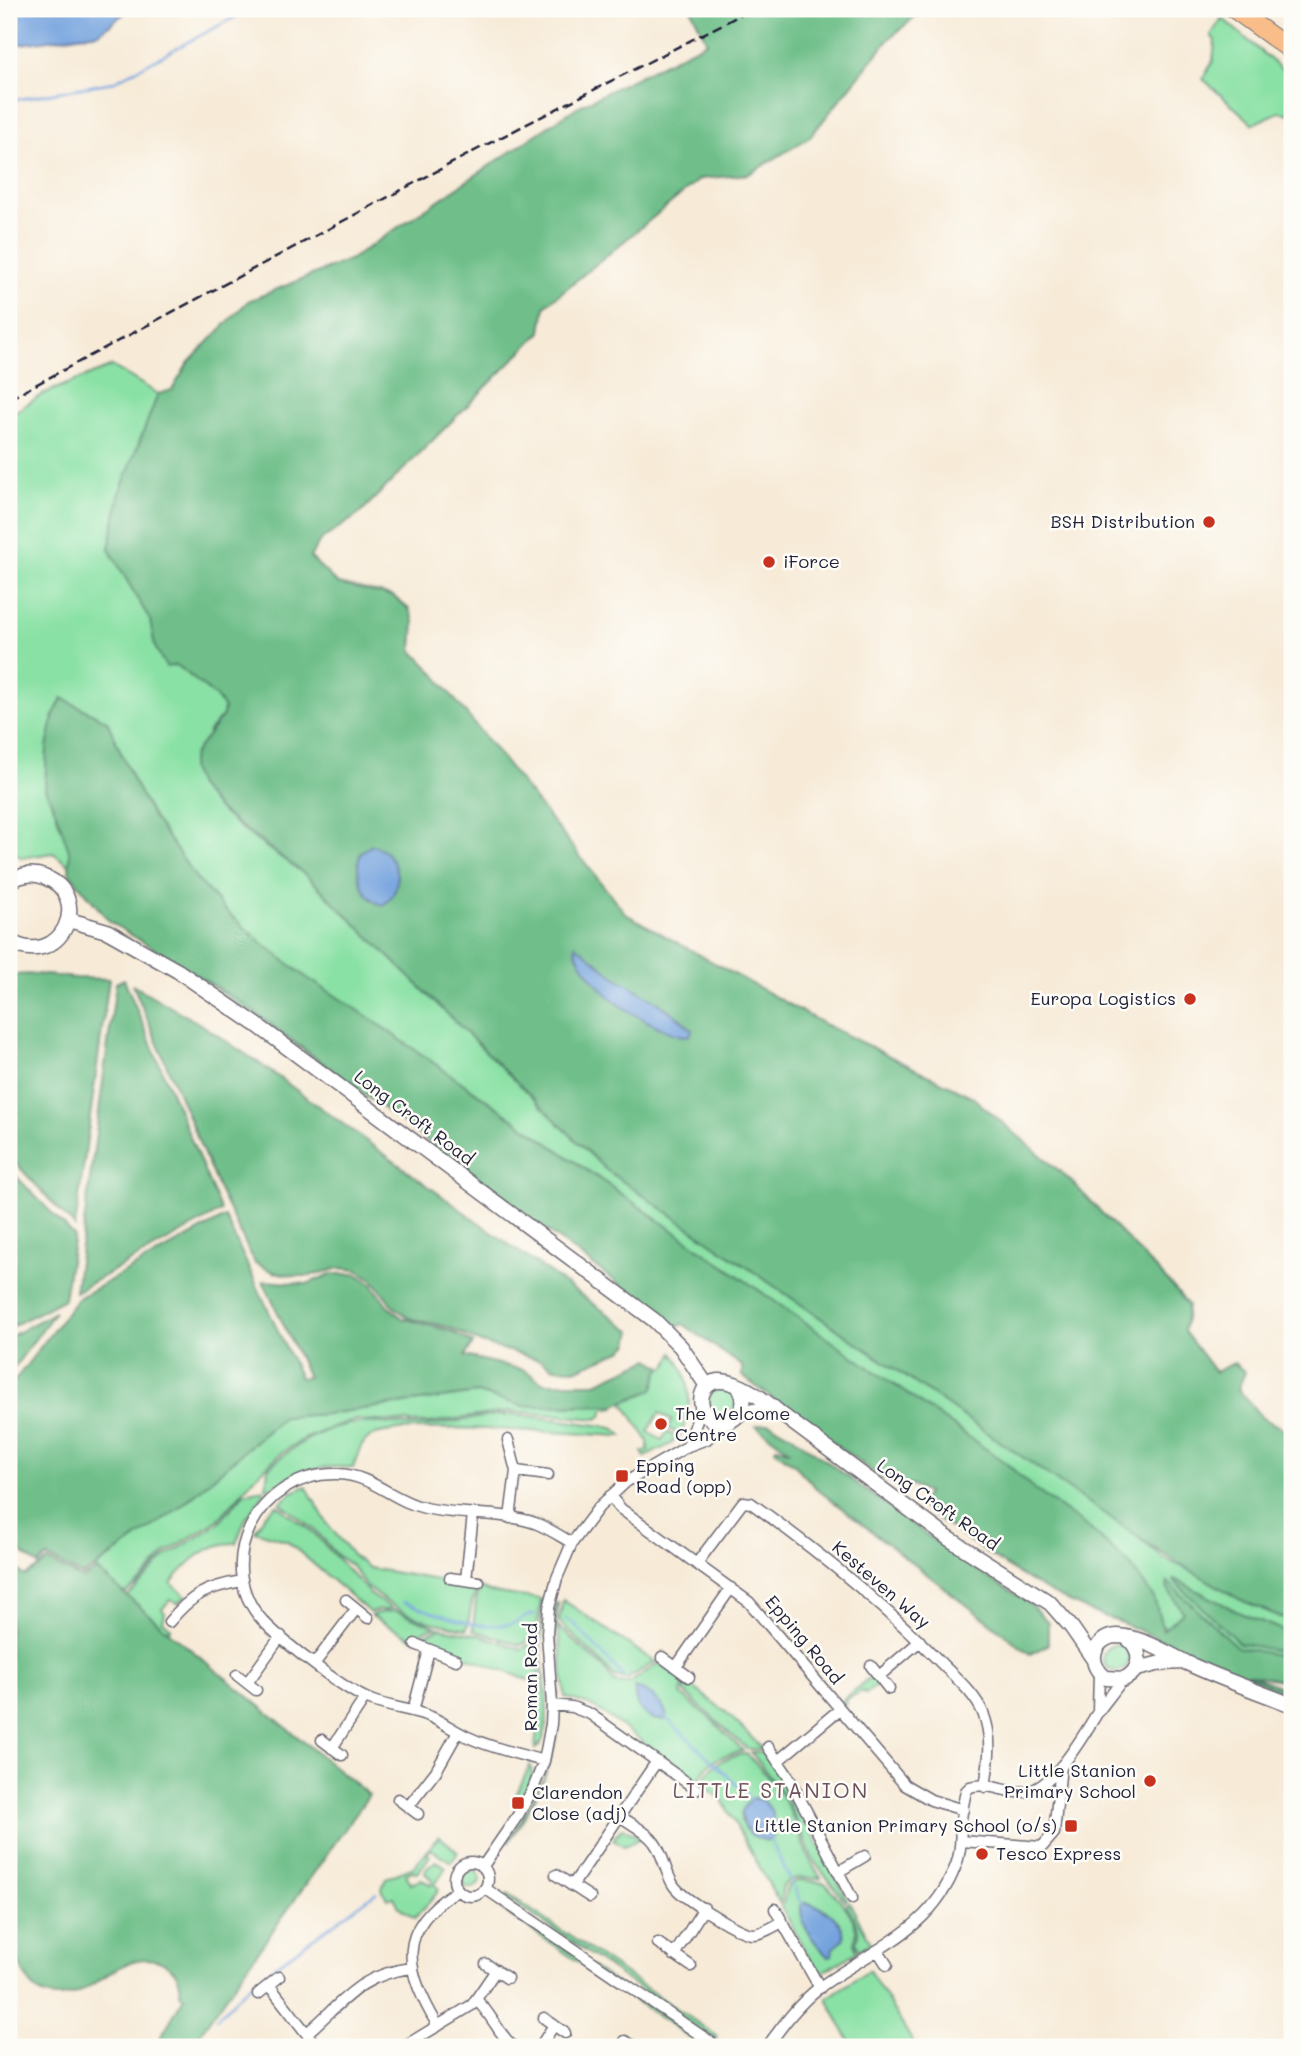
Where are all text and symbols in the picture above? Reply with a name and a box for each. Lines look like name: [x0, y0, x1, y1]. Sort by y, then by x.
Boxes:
place label: BSH Distribution: [1051, 509, 1195, 533]
marker: BSH Distribution: [1201, 514, 1217, 530]
place label: iForce: [783, 549, 840, 573]
marker: iForce: [761, 554, 777, 570]
place label: Europa Logistics: [1030, 986, 1176, 1010]
marker: Europa Logistics: [1182, 991, 1198, 1007]
street label: Long Croft Road: [350, 1064, 479, 1170]
place label: The Welcome Centre: [675, 1401, 790, 1446]
marker: The Welcome Centre: [653, 1416, 669, 1432]
place label: Epping Road (opp): [636, 1453, 732, 1498]
street label: Long Croft Road: [873, 1453, 1005, 1555]
marker: Epping Road (opp): [614, 1468, 630, 1484]
street label: Kesteven Way: [827, 1535, 936, 1634]
street label: Epping Road: [761, 1590, 849, 1689]
street label: Roman Road: [518, 1623, 542, 1731]
place label: Little Stanion Primary School: [1004, 1758, 1136, 1803]
marker: Little Stanion Primary School: [1142, 1773, 1158, 1789]
district label: LITTLE STANION: [673, 1776, 869, 1803]
place label: Clarendon Close (adj): [532, 1780, 627, 1825]
marker: Clarendon Close (adj): [510, 1795, 526, 1811]
place label: Little Stanion Primary School (o/s): [755, 1813, 1057, 1837]
marker: Little Stanion Primary School (o/s): [1063, 1818, 1079, 1834]
place label: Tesco Express: [996, 1841, 1121, 1865]
marker: Tesco Express: [974, 1846, 990, 1862]

